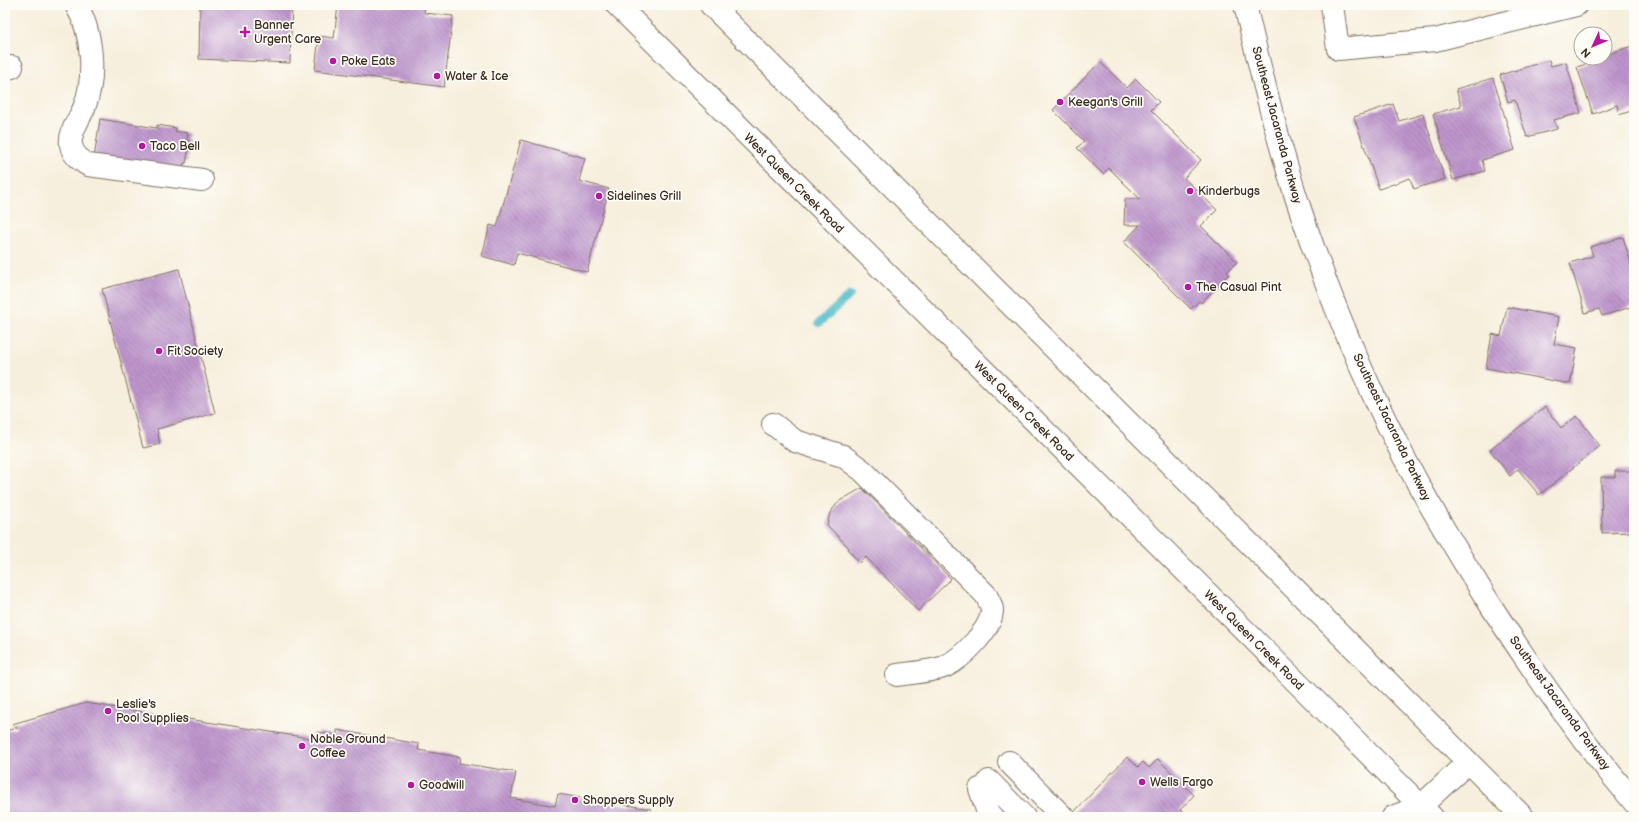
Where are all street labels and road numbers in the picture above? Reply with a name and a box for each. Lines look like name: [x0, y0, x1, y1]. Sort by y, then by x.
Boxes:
street label: Southeast Jacaranda Parkway: [1248, 45, 1305, 206]
street label: West Queen Creek Road: [740, 130, 847, 237]
street label: Southeast Jacaranda Parkway: [1349, 351, 1434, 504]
street label: West Queen Creek Road: [970, 358, 1077, 465]
street label: West Queen Creek Road: [1200, 587, 1307, 694]
street label: Southeast Jacaranda Parkway: [1506, 633, 1614, 774]

